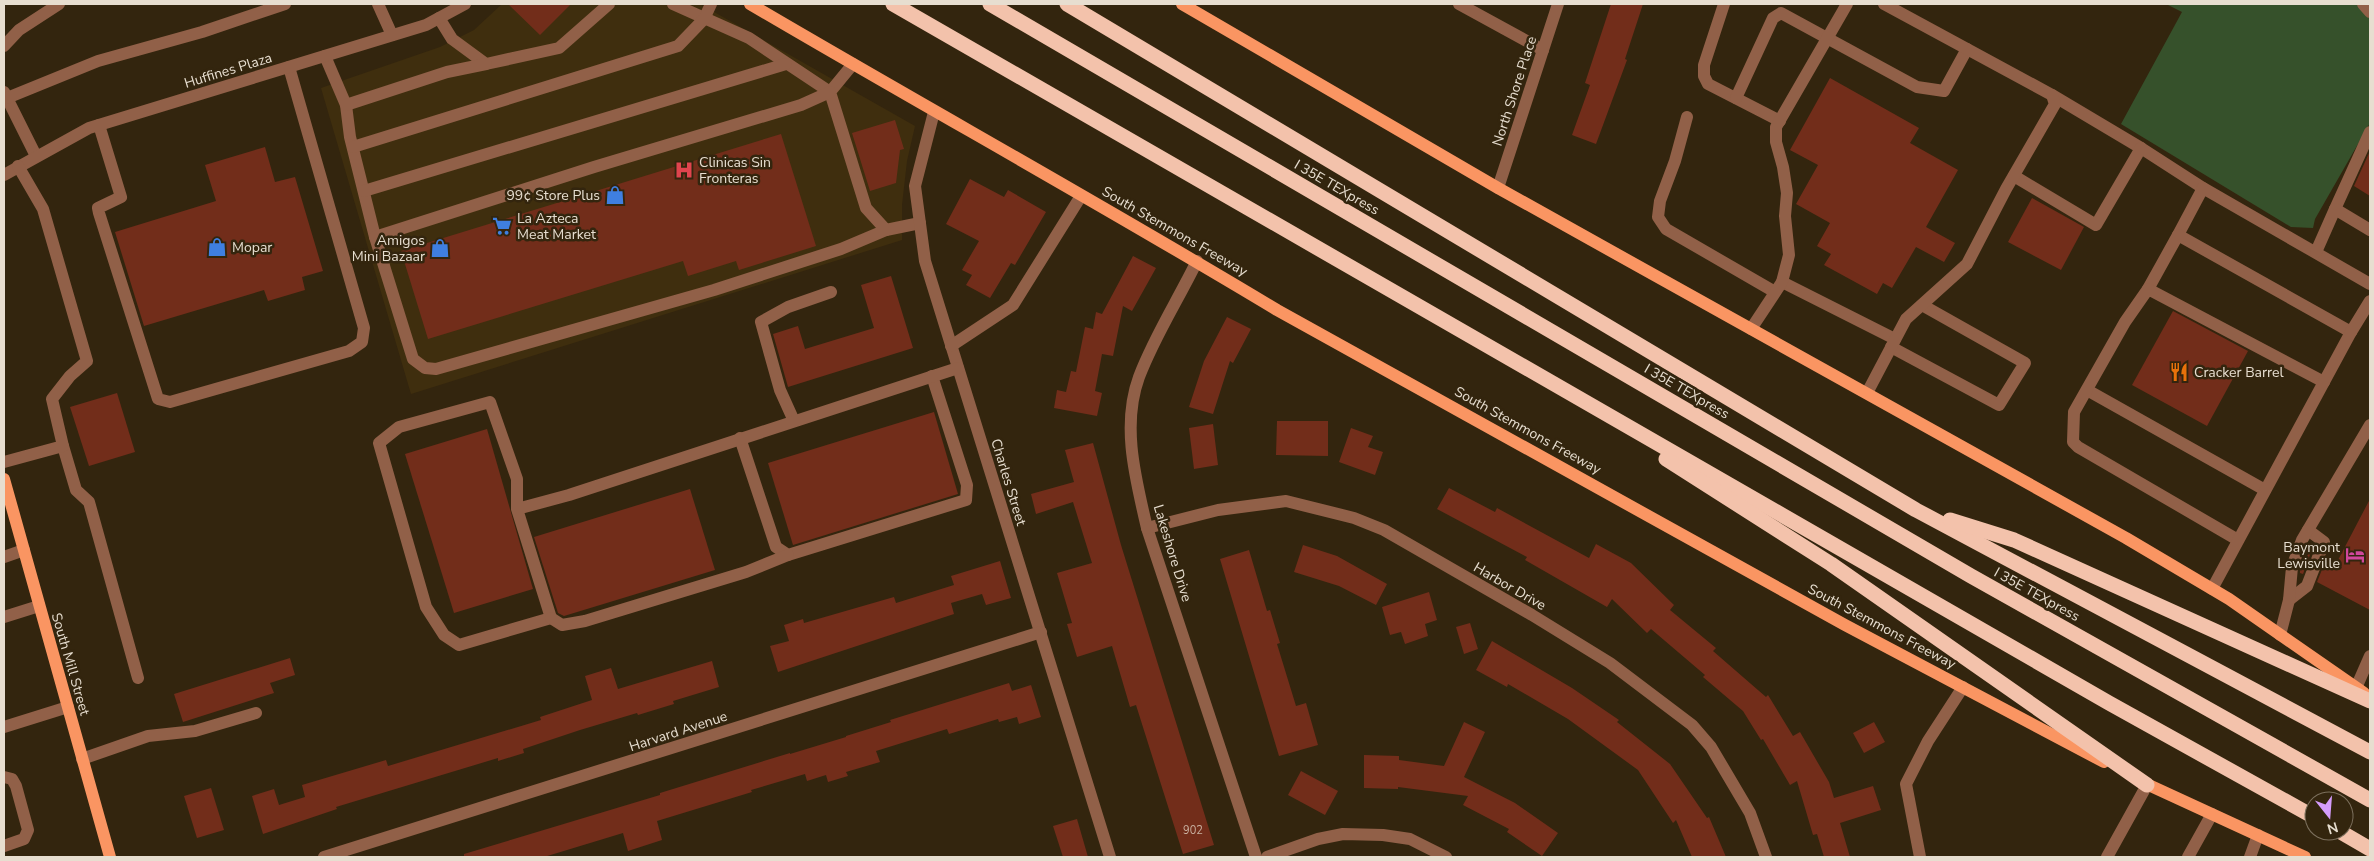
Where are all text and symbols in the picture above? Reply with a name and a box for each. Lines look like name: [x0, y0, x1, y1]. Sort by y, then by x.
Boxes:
street label: North Shore Place: [1488, 34, 1541, 149]
street label: Huffines Plaza: [182, 48, 274, 93]
place label: Clinicas Sin Fronteras: [699, 153, 771, 188]
street label: I 35E TEXpress: [1291, 155, 1383, 220]
hospital icon: Clinicas Sin Fronteras: [673, 159, 695, 181]
street label: South Stemmons Freeway: [1099, 182, 1252, 281]
shop icon: 99¢ Store Plus: [604, 184, 626, 206]
place label: 99¢ Store Plus: [506, 186, 600, 205]
place label: La Azteca Meat Market: [517, 209, 596, 244]
supermarket icon: La Azteca Meat Market: [491, 215, 513, 237]
place label: Amigos Mini Bazaar: [352, 231, 425, 266]
shop icon: Mopar: [206, 236, 228, 258]
shop icon: Amigos Mini Bazaar: [429, 237, 451, 259]
place label: Mopar: [232, 238, 272, 257]
street label: I 35E TEXpress: [1641, 359, 1733, 424]
restaurant icon: Cracker Barrel: [2168, 361, 2190, 383]
place label: Cracker Barrel: [2194, 363, 2284, 382]
street label: South Stemmons Freeway: [1451, 382, 1605, 479]
street label: Charles Street: [986, 436, 1031, 528]
street label: Lakeshore Drive: [1149, 502, 1196, 604]
place label: Baymont Lewisville: [2277, 538, 2340, 573]
hotel icon: Baymont Lewisville: [2344, 544, 2366, 566]
street label: Harbor Drive: [1470, 558, 1550, 615]
street label: I 35E TEXpress: [1990, 563, 2083, 626]
street label: South Stemmons Freeway: [1804, 579, 1960, 674]
street label: South Mill Street: [47, 611, 94, 718]
street label: Harvard Avenue: [627, 707, 730, 756]
north arrow: [2304, 791, 2354, 841]
text: N: [2325, 817, 2340, 839]
house number: 902: [1183, 823, 1203, 838]

